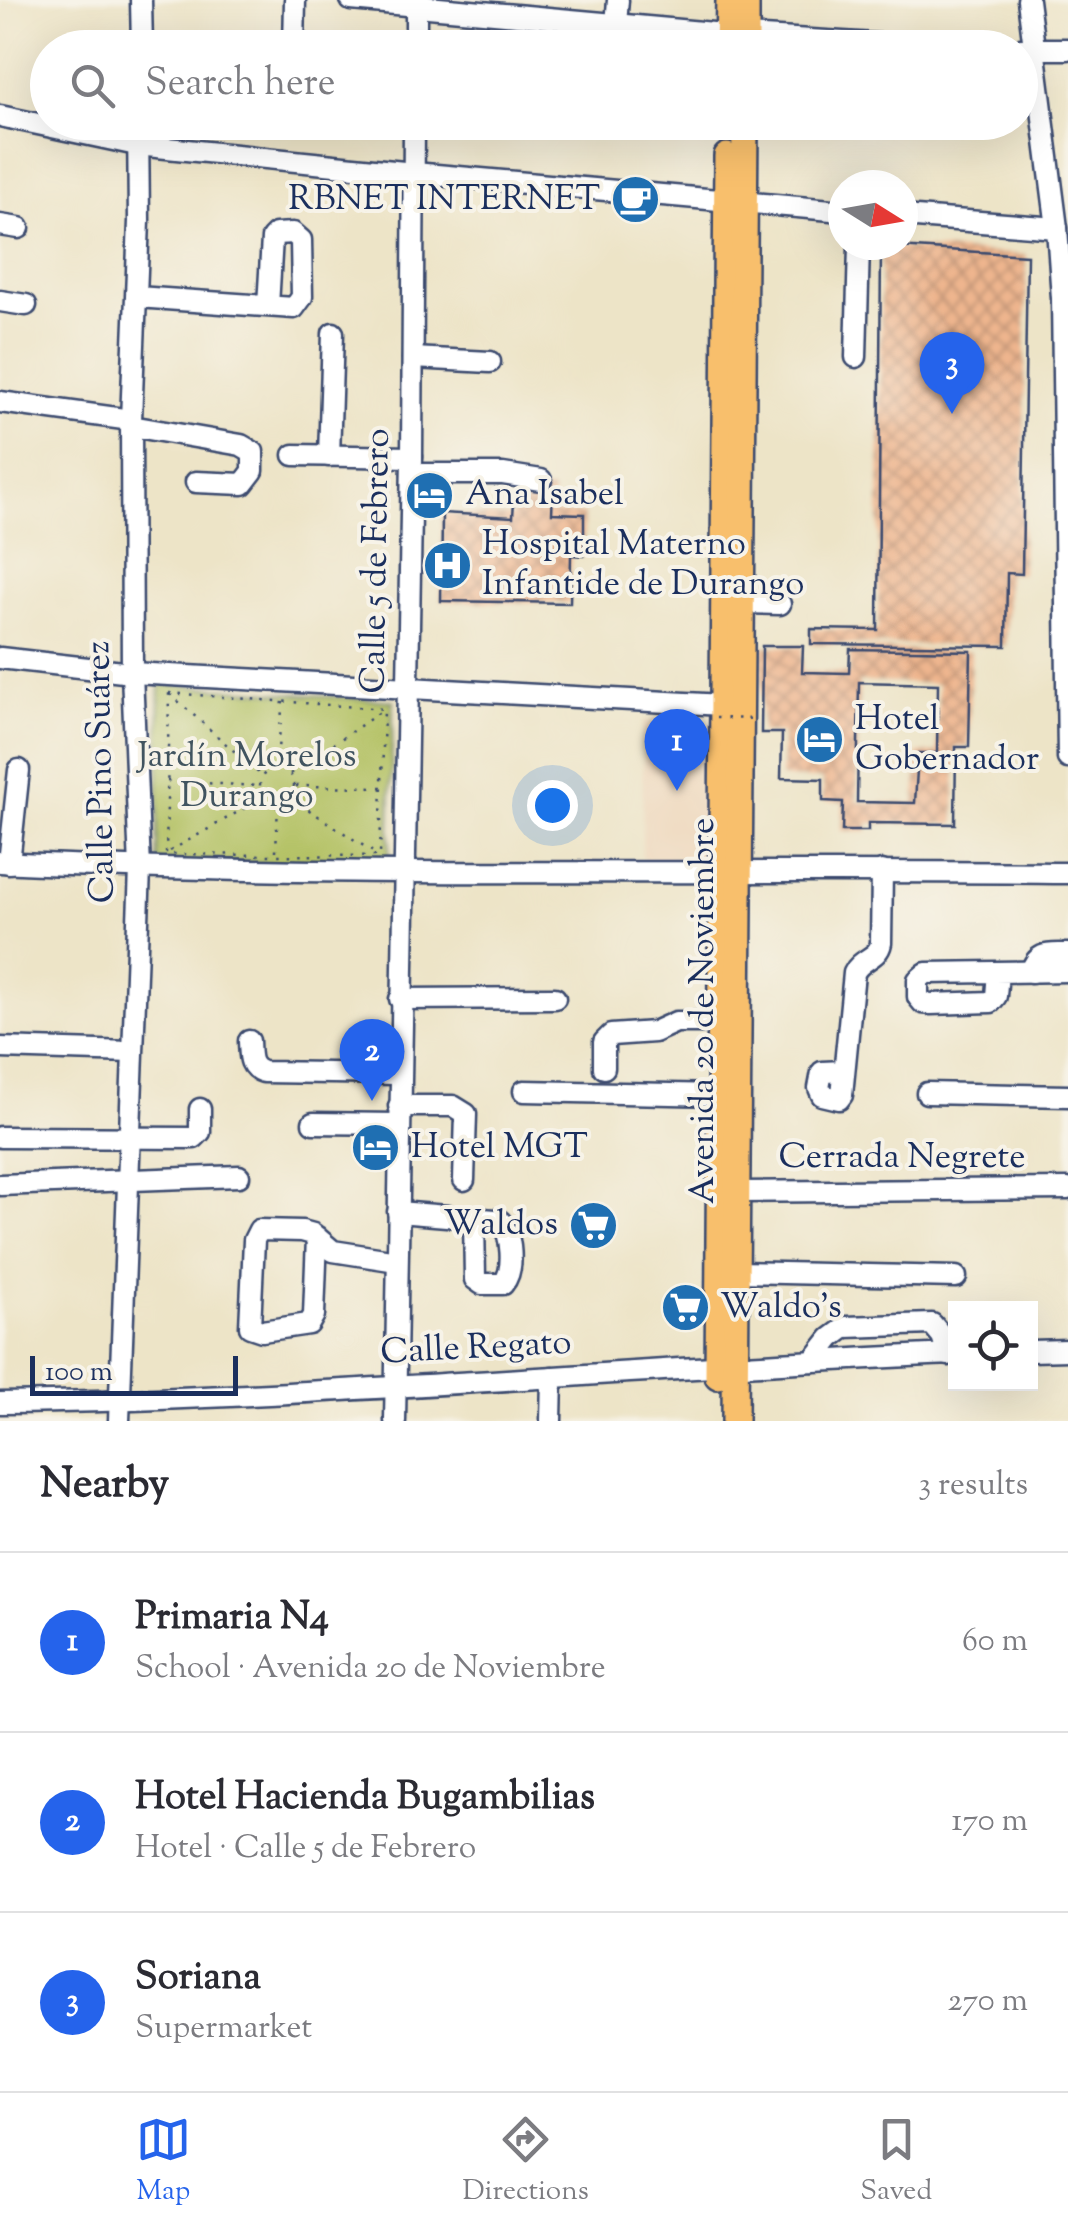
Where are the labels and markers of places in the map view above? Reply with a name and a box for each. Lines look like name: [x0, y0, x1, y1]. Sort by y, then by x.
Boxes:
cafe icon: RBNET INTERNET: [609, 174, 661, 226]
place label: RBNET INTERNET: [288, 175, 600, 226]
pin: 3: [920, 332, 984, 414]
hotel icon: Ana Isabel: [404, 469, 456, 521]
place label: Ana Isabel: [465, 470, 624, 521]
place label: Hospital Materno Infantide de Durango: [482, 520, 804, 611]
hospital icon: Hospital Materno Infantide de Durango: [421, 539, 473, 591]
place label: Hotel Gobernador: [855, 695, 1039, 786]
pin: 1: [644, 708, 710, 791]
hotel icon: Hotel Gobernador: [794, 714, 846, 766]
pin: 2: [340, 1018, 404, 1101]
hotel icon: Hotel MGT: [350, 1122, 402, 1174]
place label: Hotel MGT: [411, 1123, 588, 1174]
supermarket icon: Waldos: [567, 1199, 619, 1251]
place label: Waldos: [443, 1200, 558, 1251]
supermarket icon: Waldo's: [659, 1282, 711, 1334]
place label: Waldo's: [720, 1283, 842, 1334]

